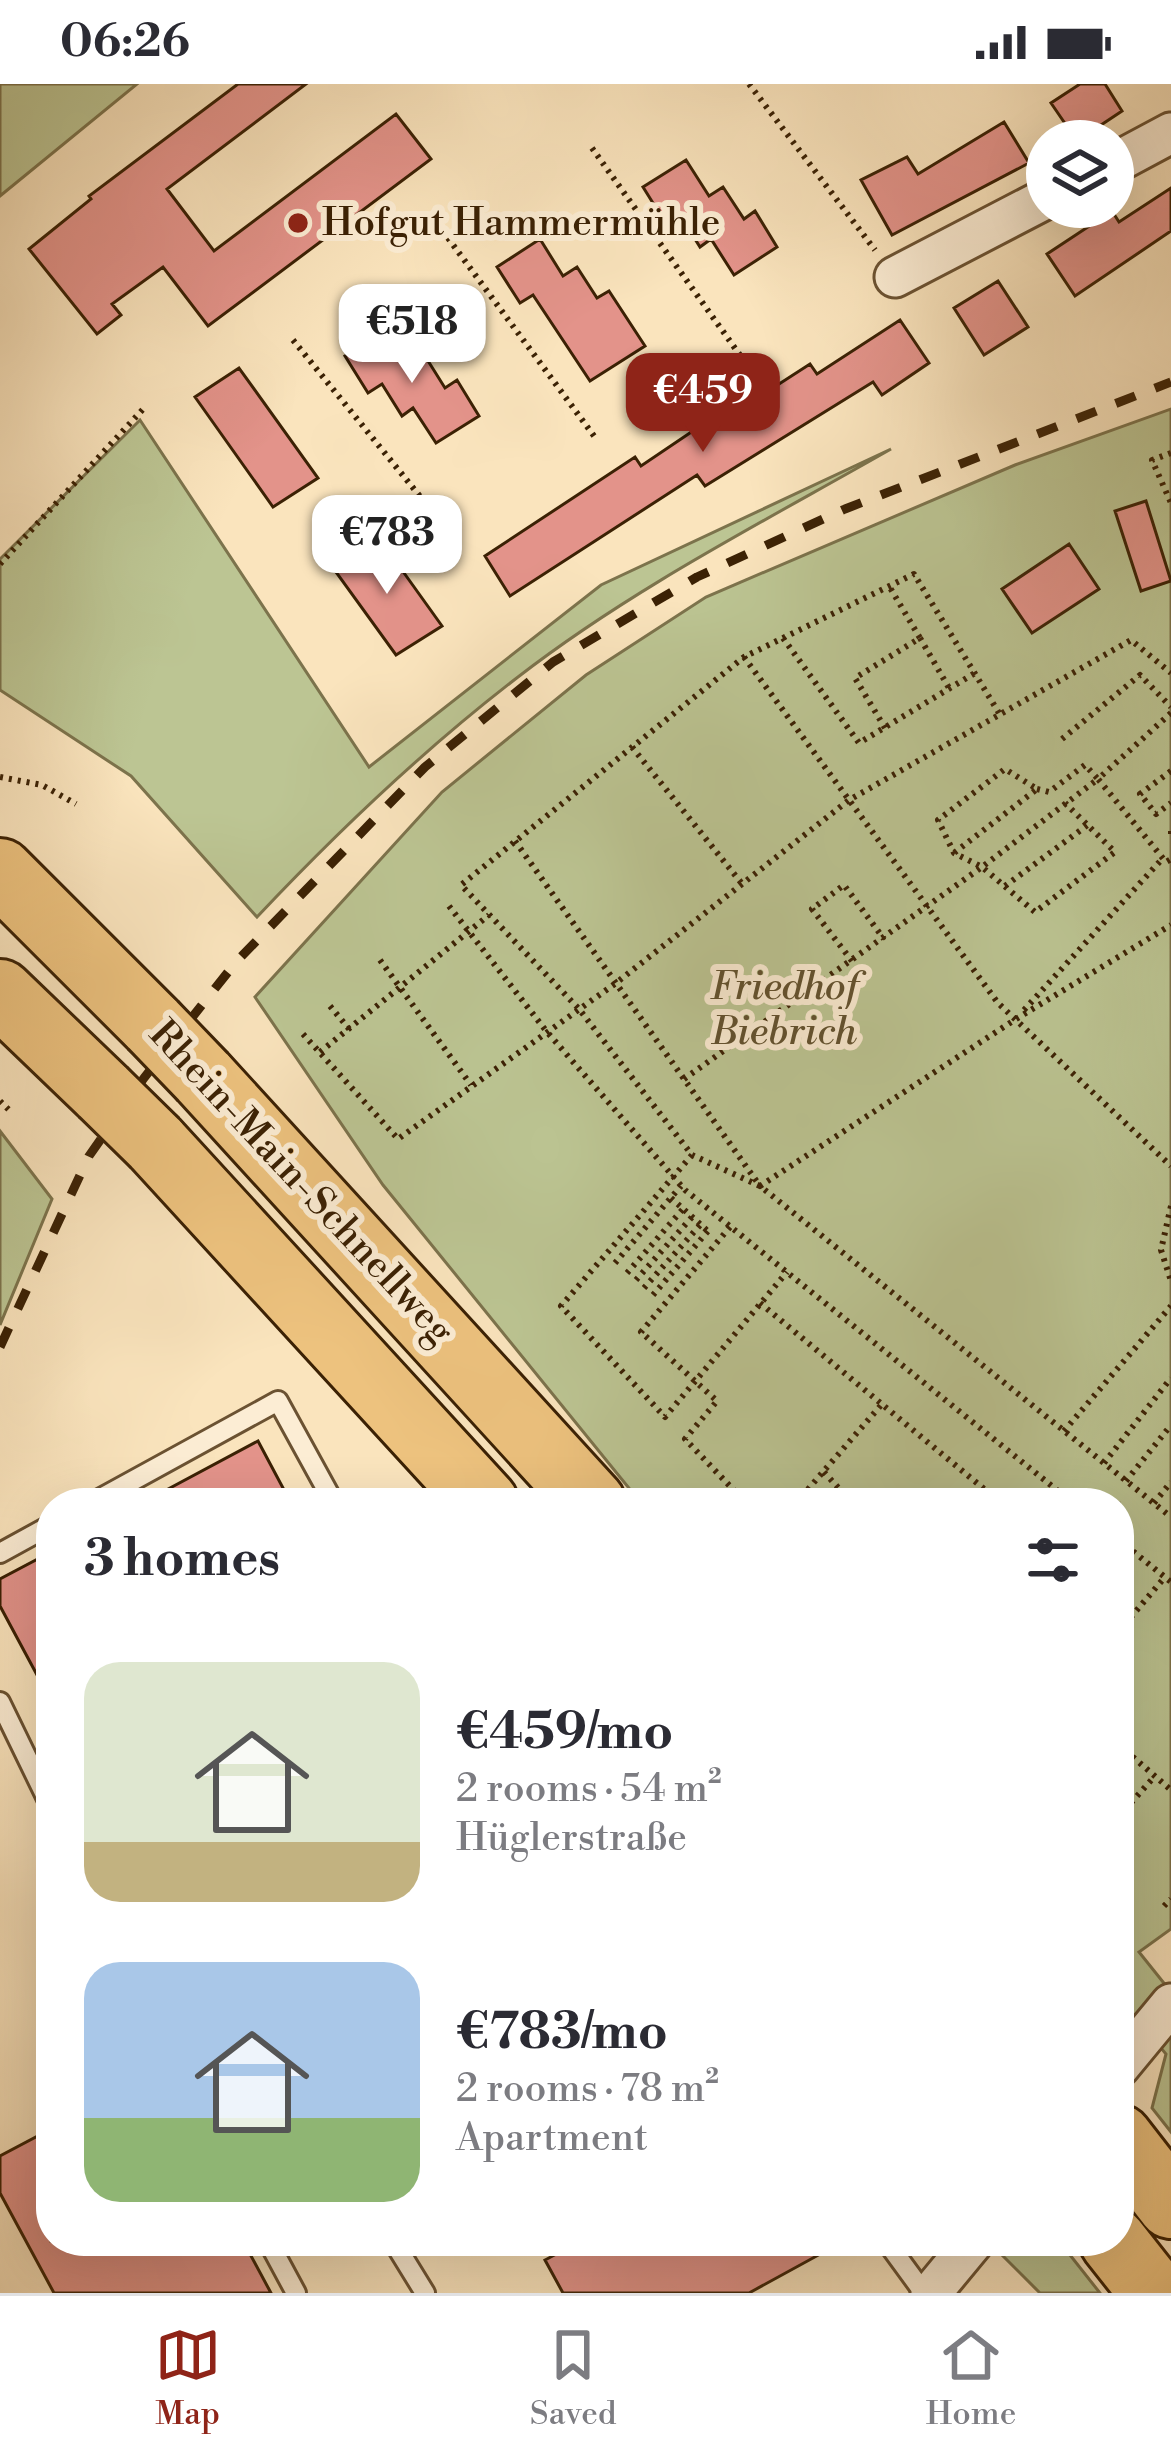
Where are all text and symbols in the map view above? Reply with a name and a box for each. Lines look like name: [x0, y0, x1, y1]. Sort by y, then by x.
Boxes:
text: 06:26: [60, 14, 190, 71]
map controls: [1026, 120, 1134, 228]
button: layers: [1026, 120, 1134, 228]
place label: Hofgut Hammermühle: [322, 199, 720, 248]
marker: Hofgut Hammermühle: [285, 210, 311, 236]
pin: €518: [341, 284, 483, 386]
text: €518: [366, 298, 458, 347]
pin: €459: [632, 353, 774, 455]
text: €459: [653, 367, 753, 416]
pin: €783: [316, 495, 458, 597]
text: €783: [339, 509, 435, 558]
park label: Friedhof Biebrich: [710, 963, 866, 1057]
street label: Rhein-Main-Schnellweg: [138, 1011, 464, 1355]
icon: filters: [1020, 1527, 1086, 1593]
text: 3 homes: [84, 1528, 280, 1592]
text: €459/mo: [456, 1701, 673, 1765]
icon: home: [180, 1710, 324, 1854]
text: 2 rooms · 54 m²: [456, 1765, 722, 1814]
text: Hüglerstraße: [456, 1814, 687, 1863]
text: €783/mo: [456, 2001, 668, 2065]
icon: home: [180, 2010, 324, 2154]
text: 2 rooms · 78 m²: [456, 2065, 719, 2114]
text: Apartment: [456, 2114, 648, 2163]
tab: Map: [155, 2322, 221, 2435]
tab: Saved: [530, 2322, 617, 2435]
tab: Home: [926, 2322, 1016, 2435]

